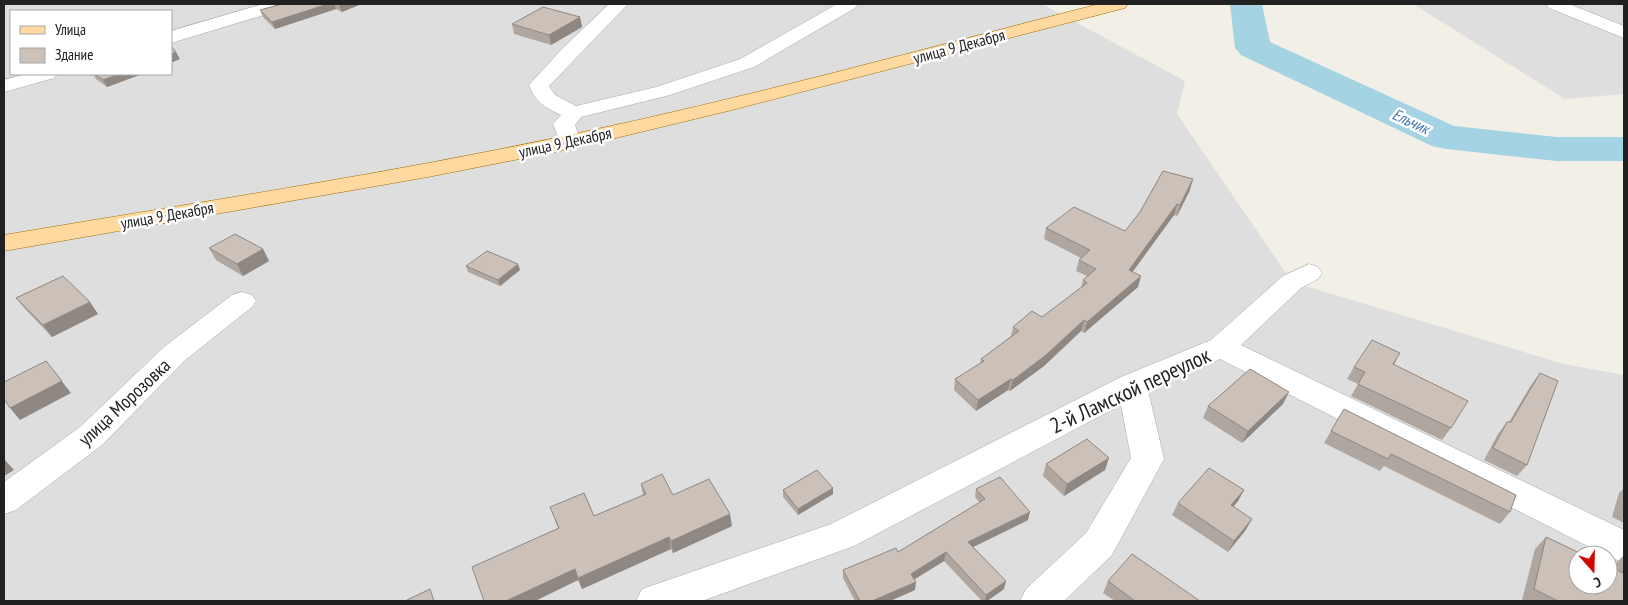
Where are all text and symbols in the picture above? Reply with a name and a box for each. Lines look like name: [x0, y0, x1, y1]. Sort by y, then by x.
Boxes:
legend: [10, 10, 172, 75]
text: Улица: [55, 20, 86, 39]
street label: улица 9 Декабря: [911, 24, 1007, 68]
text: Здание: [55, 45, 93, 64]
water label: Ельчик: [1389, 104, 1434, 139]
street label: улица 9 Декабря: [517, 122, 613, 162]
street label: улица 9 Декабря: [119, 197, 215, 233]
street label: 2-й Ламской переулок: [1045, 340, 1215, 439]
street label: улица Морозовка: [73, 353, 175, 451]
north arrow: [1568, 545, 1618, 595]
text: С: [1591, 573, 1604, 592]

